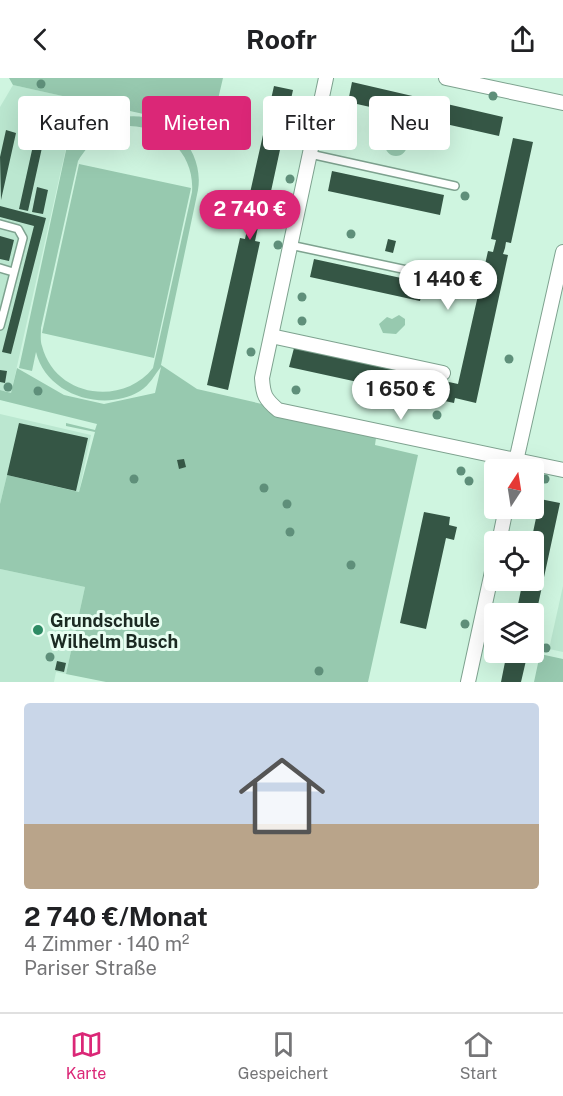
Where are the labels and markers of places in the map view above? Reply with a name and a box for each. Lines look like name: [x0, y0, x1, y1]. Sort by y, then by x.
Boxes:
pin: 2 740 €: [195, 190, 305, 241]
pin: 1 440 €: [393, 260, 503, 311]
pin: 1 650 €: [346, 370, 456, 421]
place label: Grundschule Wilhelm Busch: [50, 610, 178, 652]
marker: Grundschule Wilhelm Busch: [31, 623, 45, 637]

